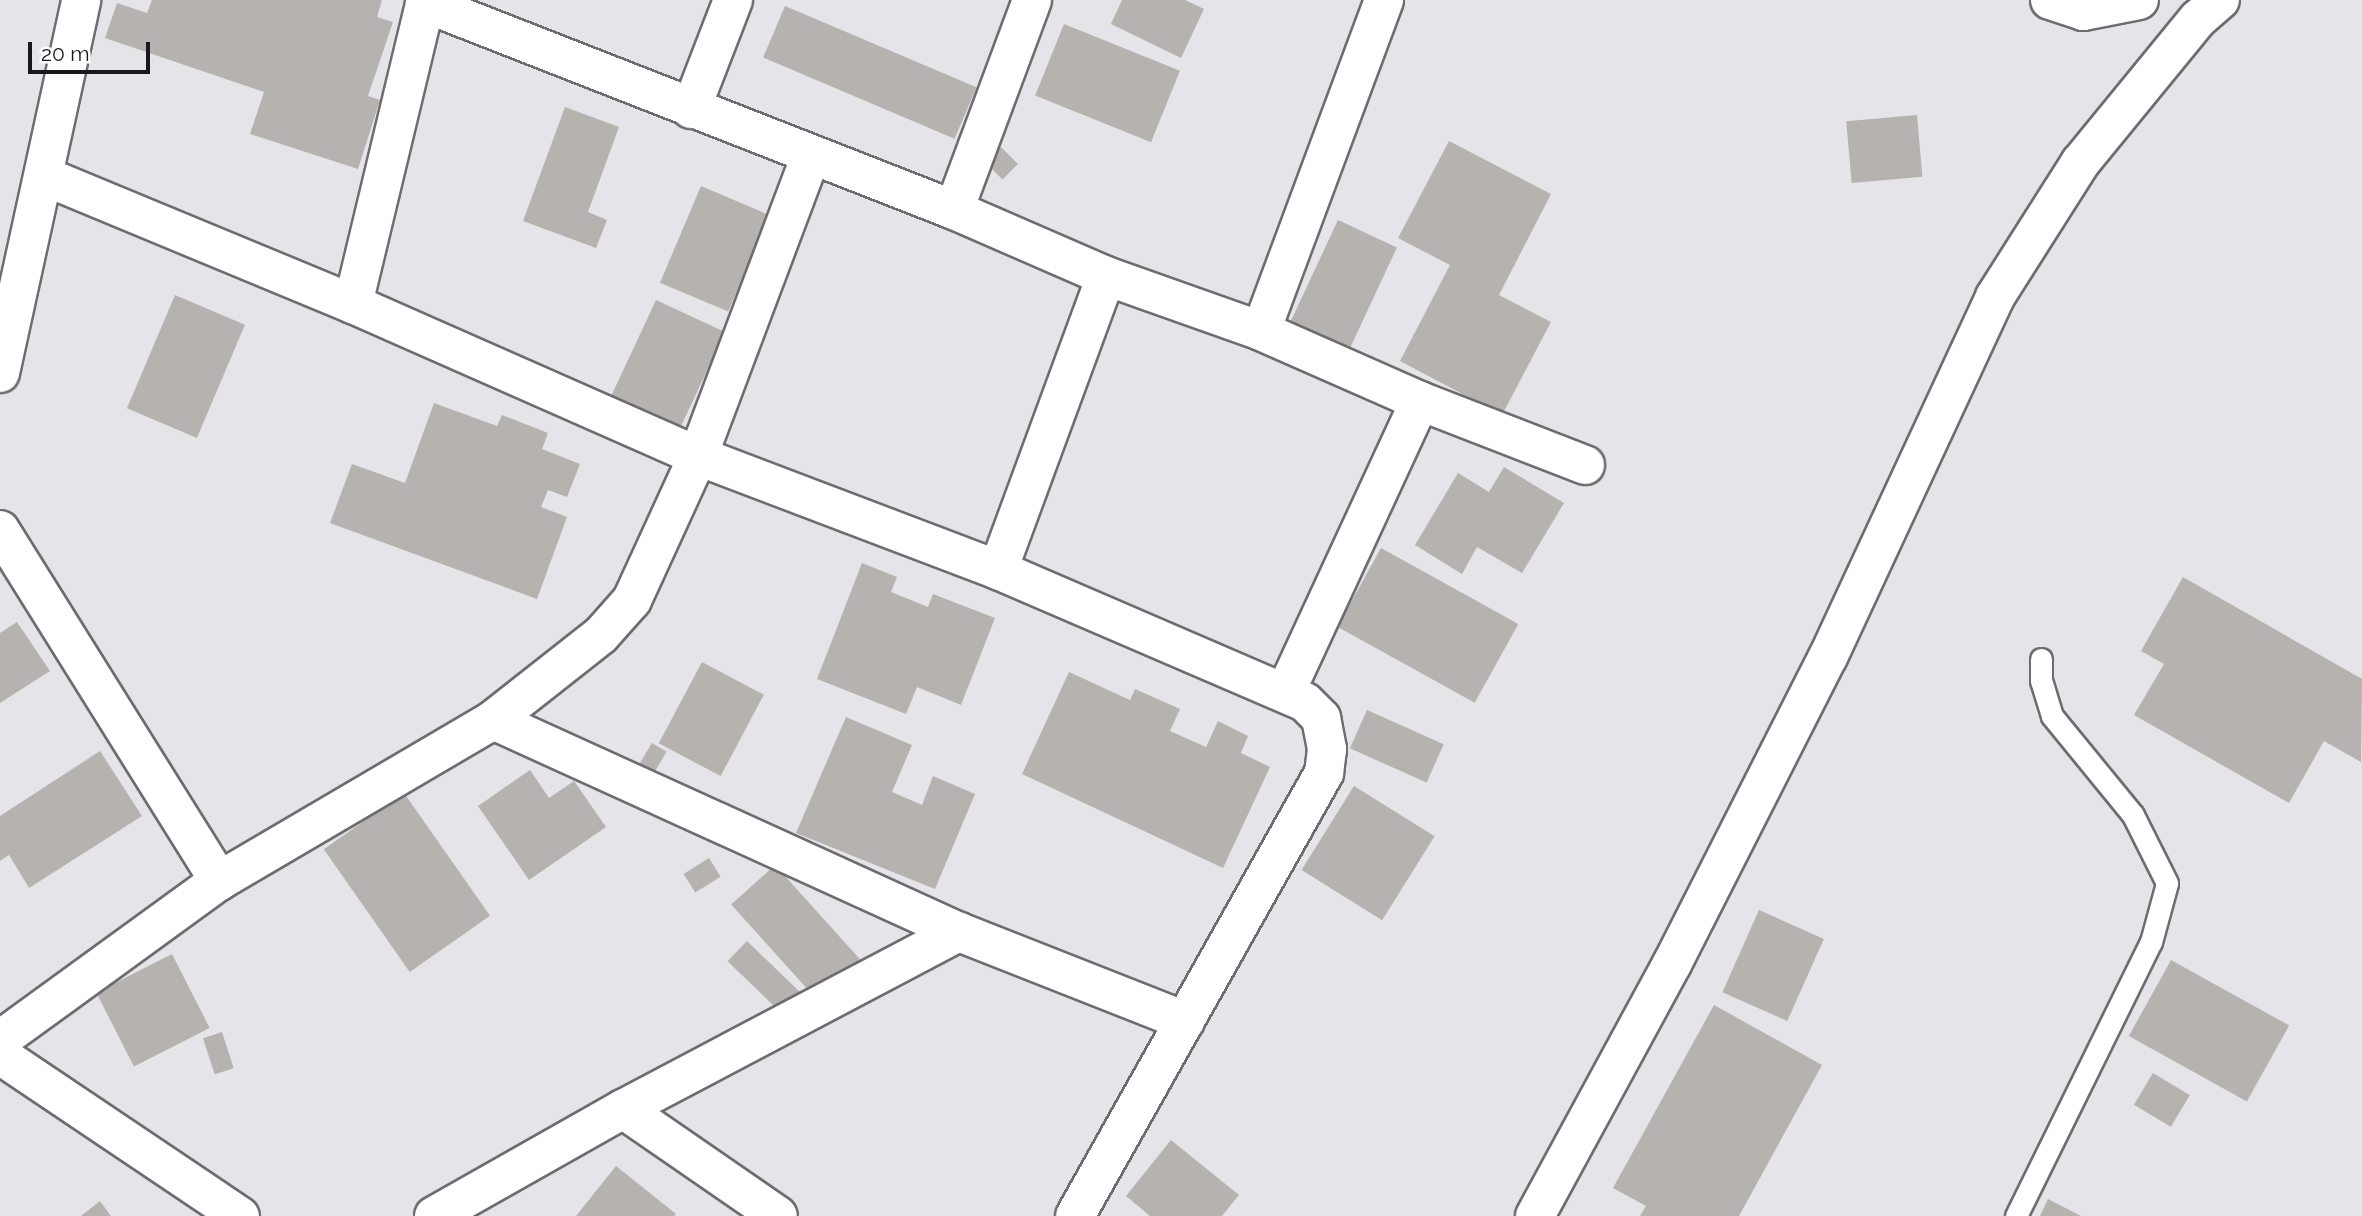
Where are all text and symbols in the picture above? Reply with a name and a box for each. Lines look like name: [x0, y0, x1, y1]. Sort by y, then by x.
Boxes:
scale bar: [32, 28, 154, 72]
text: 20 m: [41, 41, 89, 66]

